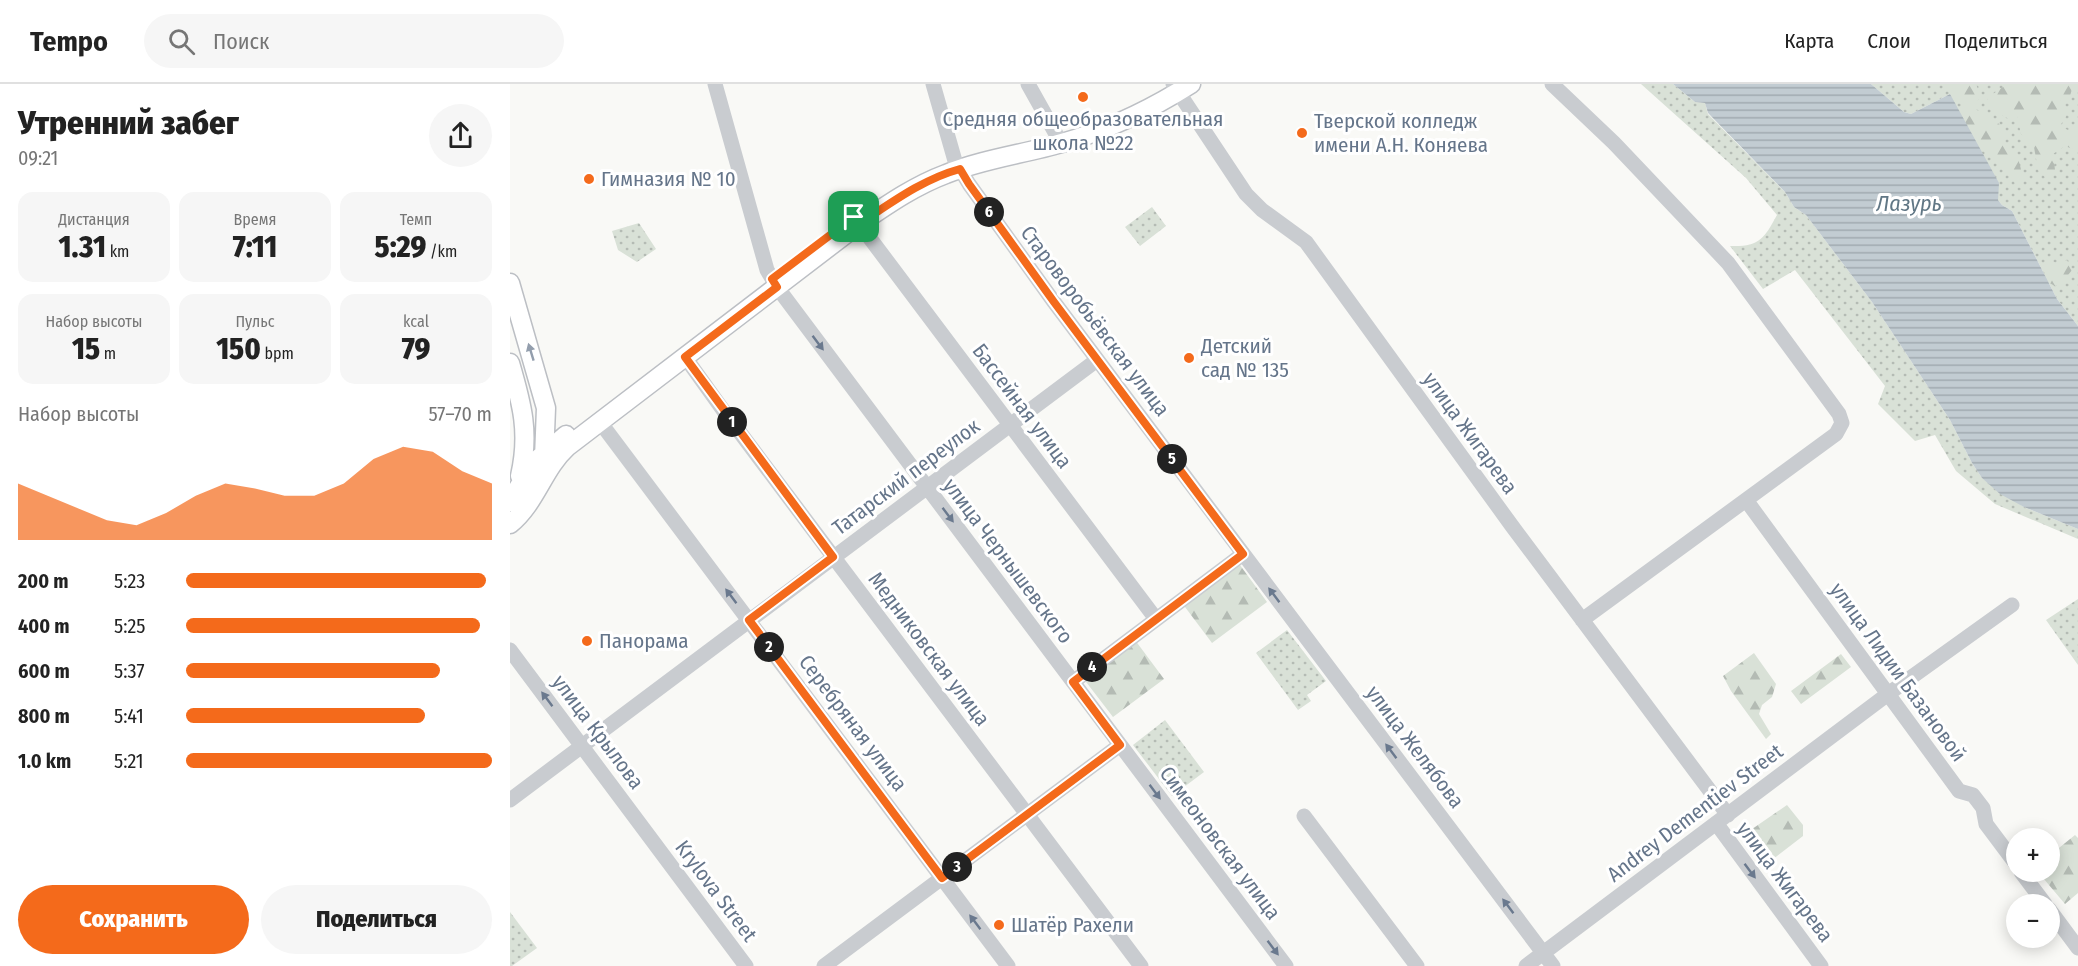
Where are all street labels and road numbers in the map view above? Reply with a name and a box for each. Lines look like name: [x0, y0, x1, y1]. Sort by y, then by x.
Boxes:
street label: Староворобьёвская улица: [1015, 221, 1175, 421]
street label: Бассейная улица: [967, 338, 1077, 474]
street label: улица Жигарева: [1417, 367, 1523, 499]
street label: Татарский переулок: [827, 413, 985, 541]
street label: улица Чернышевского: [937, 473, 1079, 649]
street label: Медниковская улица: [863, 567, 995, 731]
street label: улица Лидии Базановой: [1824, 577, 1972, 767]
street label: Серебряная улица: [793, 650, 913, 796]
street label: улица Крылова: [547, 670, 649, 794]
street label: улица Желябова: [1360, 681, 1470, 813]
street label: Andrey Dementiev Street: [1602, 738, 1788, 888]
street label: Симеоновская улица: [1154, 761, 1286, 925]
street label: улица Жигарева: [1731, 817, 1839, 947]
street label: Krylova Street: [669, 835, 763, 947]

